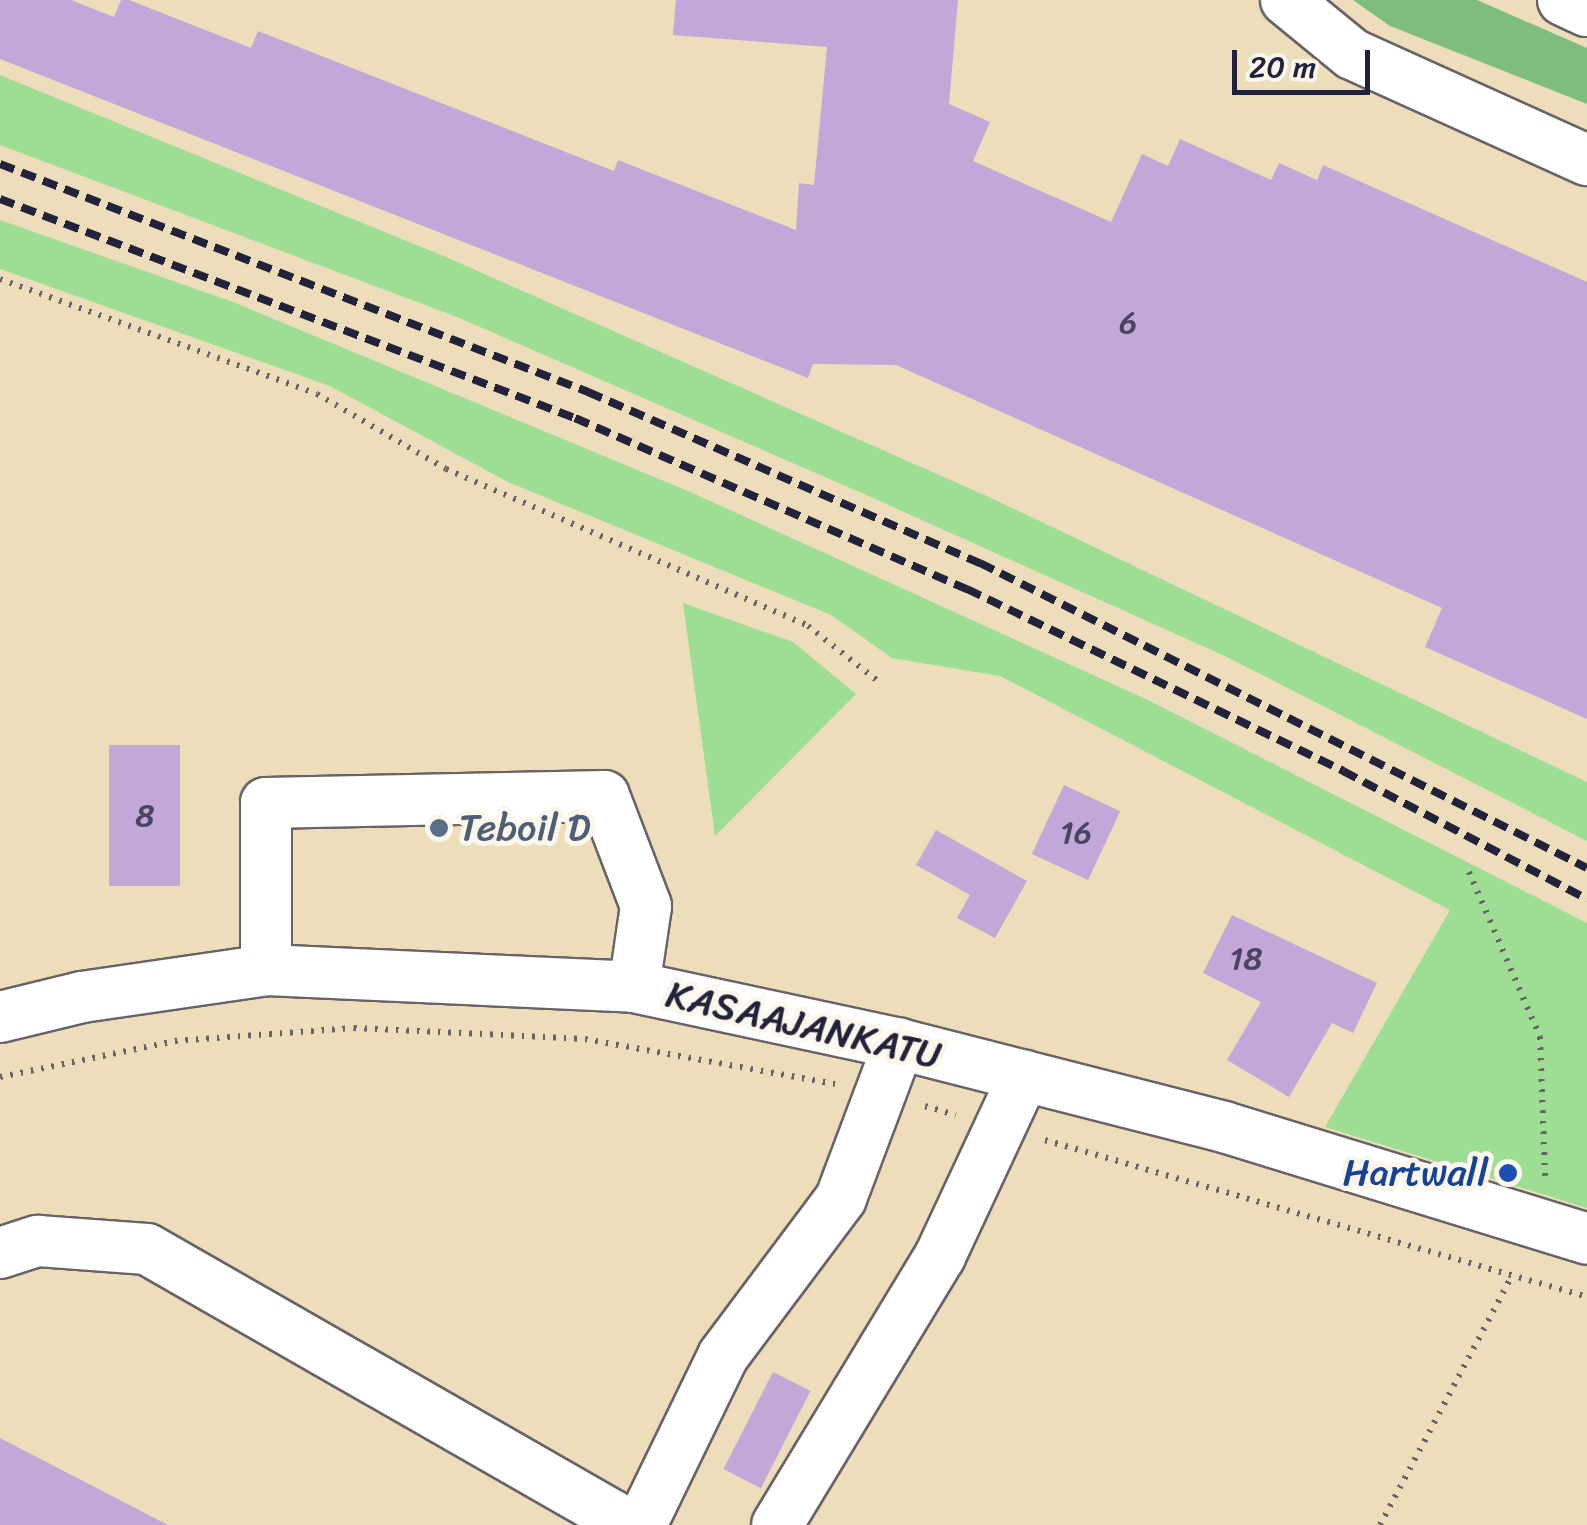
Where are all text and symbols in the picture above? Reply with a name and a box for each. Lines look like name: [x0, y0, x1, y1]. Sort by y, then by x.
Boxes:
scale bar: [1237, 30, 1374, 92]
text: 20 m: [1249, 40, 1316, 94]
house number: 6: [1119, 304, 1137, 342]
house number: 8: [135, 797, 155, 835]
place label: Teboil D: [459, 805, 590, 851]
house number: 16: [1060, 814, 1092, 852]
marker: Teboil D: [428, 817, 450, 839]
house number: 18: [1229, 940, 1263, 978]
street label: KASAAJANKATU: [662, 971, 946, 1079]
place label: Hartwall: [1343, 1150, 1488, 1196]
marker: Hartwall: [1497, 1162, 1519, 1184]

